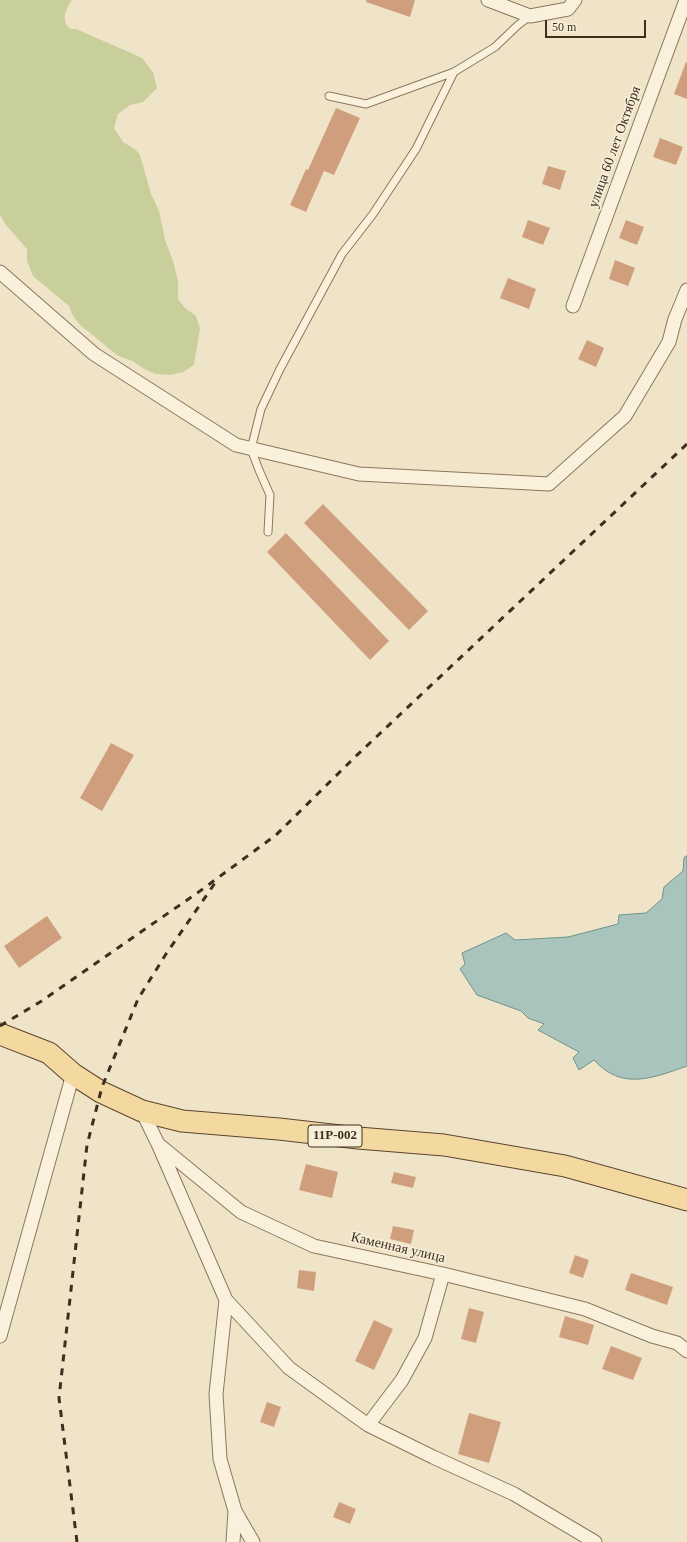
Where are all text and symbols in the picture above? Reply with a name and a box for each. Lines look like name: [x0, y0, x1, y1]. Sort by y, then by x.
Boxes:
scale bar: [547, 12, 648, 38]
text: 50 m: [552, 20, 576, 34]
street label: улица 60 лет Октября: [585, 84, 645, 210]
road number: 11Р-002: [308, 1125, 362, 1147]
street label: Каменная улица: [349, 1229, 447, 1267]

